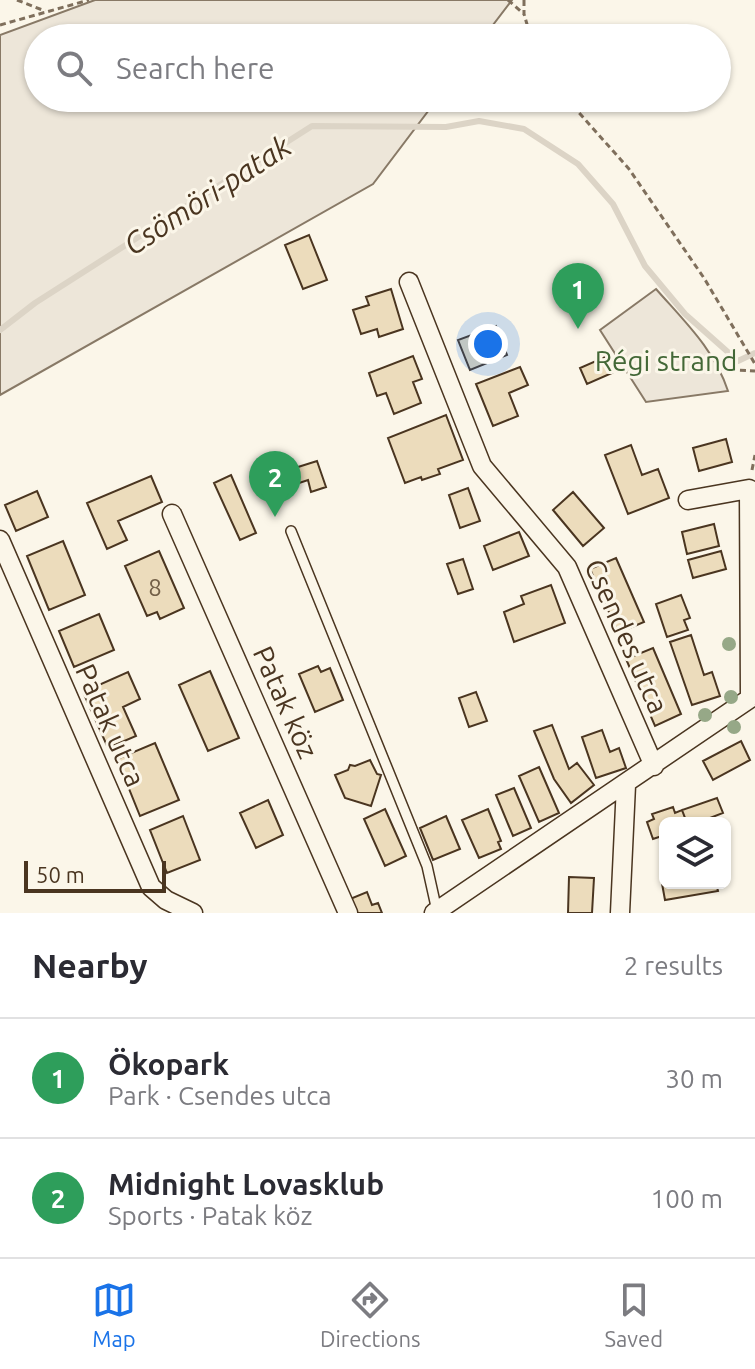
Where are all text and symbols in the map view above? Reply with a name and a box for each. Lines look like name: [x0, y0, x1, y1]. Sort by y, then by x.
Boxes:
search box: [24, 24, 731, 112]
icon: search: [52, 46, 96, 90]
text: Search here: [116, 51, 275, 85]
water label: Csömöri-patak: [117, 128, 297, 262]
pin: 1: [552, 263, 604, 329]
your location: [468, 324, 508, 364]
park label: Régi strand: [595, 345, 737, 376]
pin: 2: [249, 451, 301, 517]
street label: Csendes utca: [579, 554, 675, 718]
house number: 8: [148, 574, 162, 601]
street label: Patak köz: [248, 641, 324, 763]
street label: Patak utca: [70, 659, 152, 791]
map controls: [659, 817, 731, 889]
button: layers: [659, 817, 731, 889]
scale bar: [24, 857, 166, 893]
text: 50 m: [36, 862, 85, 887]
text: Nearby: [32, 946, 147, 984]
text: 2 results: [624, 951, 723, 980]
text: Ökopark: [108, 1047, 229, 1081]
text: 1: [51, 1064, 65, 1093]
text: 30 m: [665, 1064, 723, 1093]
text: Park · Csendes utca: [108, 1081, 332, 1110]
text: Midnight Lovasklub: [108, 1167, 384, 1201]
text: 2: [51, 1184, 65, 1213]
text: 100 m: [651, 1184, 723, 1213]
text: Sports · Patak köz: [108, 1201, 313, 1230]
tab: Map: [92, 1278, 136, 1351]
tab: Directions: [320, 1278, 421, 1351]
tab: Saved: [604, 1278, 663, 1351]

